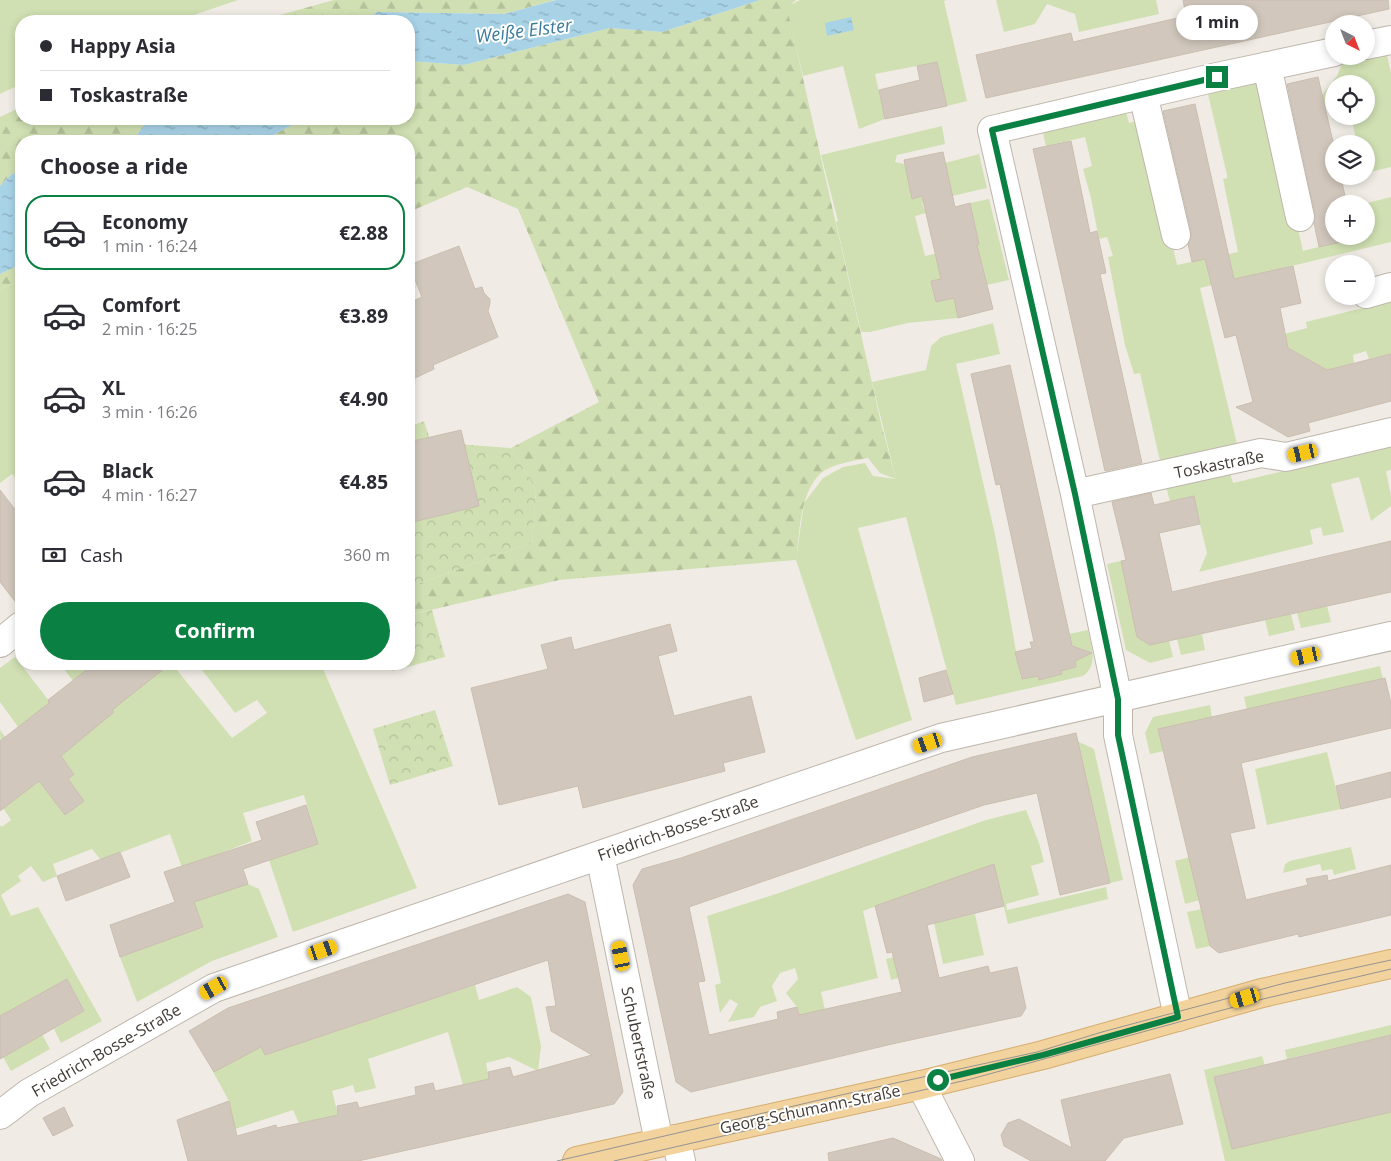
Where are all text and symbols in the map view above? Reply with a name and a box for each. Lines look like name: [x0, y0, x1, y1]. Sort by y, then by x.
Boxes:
callout: 1 min: [1176, 5, 1258, 40]
text: 1 min: [1195, 11, 1239, 33]
water label: Weiße Elster: [475, 12, 574, 48]
north arrow: [1325, 15, 1375, 65]
map controls: [1325, 15, 1375, 305]
text: Happy Asia: [70, 33, 176, 59]
route end: [1206, 66, 1228, 88]
button: locate: [1325, 75, 1375, 125]
text: Toskastraße: [70, 82, 188, 108]
button: layers: [1325, 135, 1375, 185]
text: Choose a ride: [40, 150, 188, 180]
button: +: [1325, 195, 1375, 245]
text: Economy: [102, 209, 188, 235]
icon: car: [42, 210, 87, 255]
text: €2.88: [339, 220, 388, 246]
text: 1 min · 16:24: [102, 235, 197, 257]
button: −: [1325, 255, 1375, 305]
text: Comfort: [102, 292, 181, 318]
icon: car: [42, 293, 87, 338]
text: €3.89: [339, 303, 388, 329]
text: 2 min · 16:25: [102, 318, 197, 340]
text: XL: [102, 375, 125, 401]
icon: car: [42, 376, 87, 421]
text: €4.90: [339, 386, 388, 412]
text: 3 min · 16:26: [102, 401, 197, 423]
car: [1286, 442, 1319, 464]
street label: Toskastraße: [1172, 445, 1266, 483]
text: Black: [102, 458, 154, 484]
icon: car: [42, 459, 87, 504]
text: €4.85: [339, 469, 388, 495]
text: 4 min · 16:27: [102, 484, 197, 506]
icon: cash: [40, 541, 68, 569]
text: Cash: [80, 542, 123, 568]
text: 360 m: [344, 544, 390, 566]
button: Confirm: [40, 602, 390, 660]
car: [1289, 645, 1322, 667]
car: [911, 731, 944, 755]
street label: Friedrich-Bosse-Straße: [595, 790, 761, 866]
car: [306, 938, 339, 962]
car: [610, 940, 631, 972]
car: [197, 974, 230, 1002]
street label: Schubertstraße: [616, 985, 662, 1101]
car: [1228, 987, 1261, 1009]
street label: Friedrich-Bosse-Straße: [27, 998, 185, 1102]
route start: [927, 1069, 949, 1091]
street label: Georg-Schumann-Straße: [718, 1079, 902, 1139]

